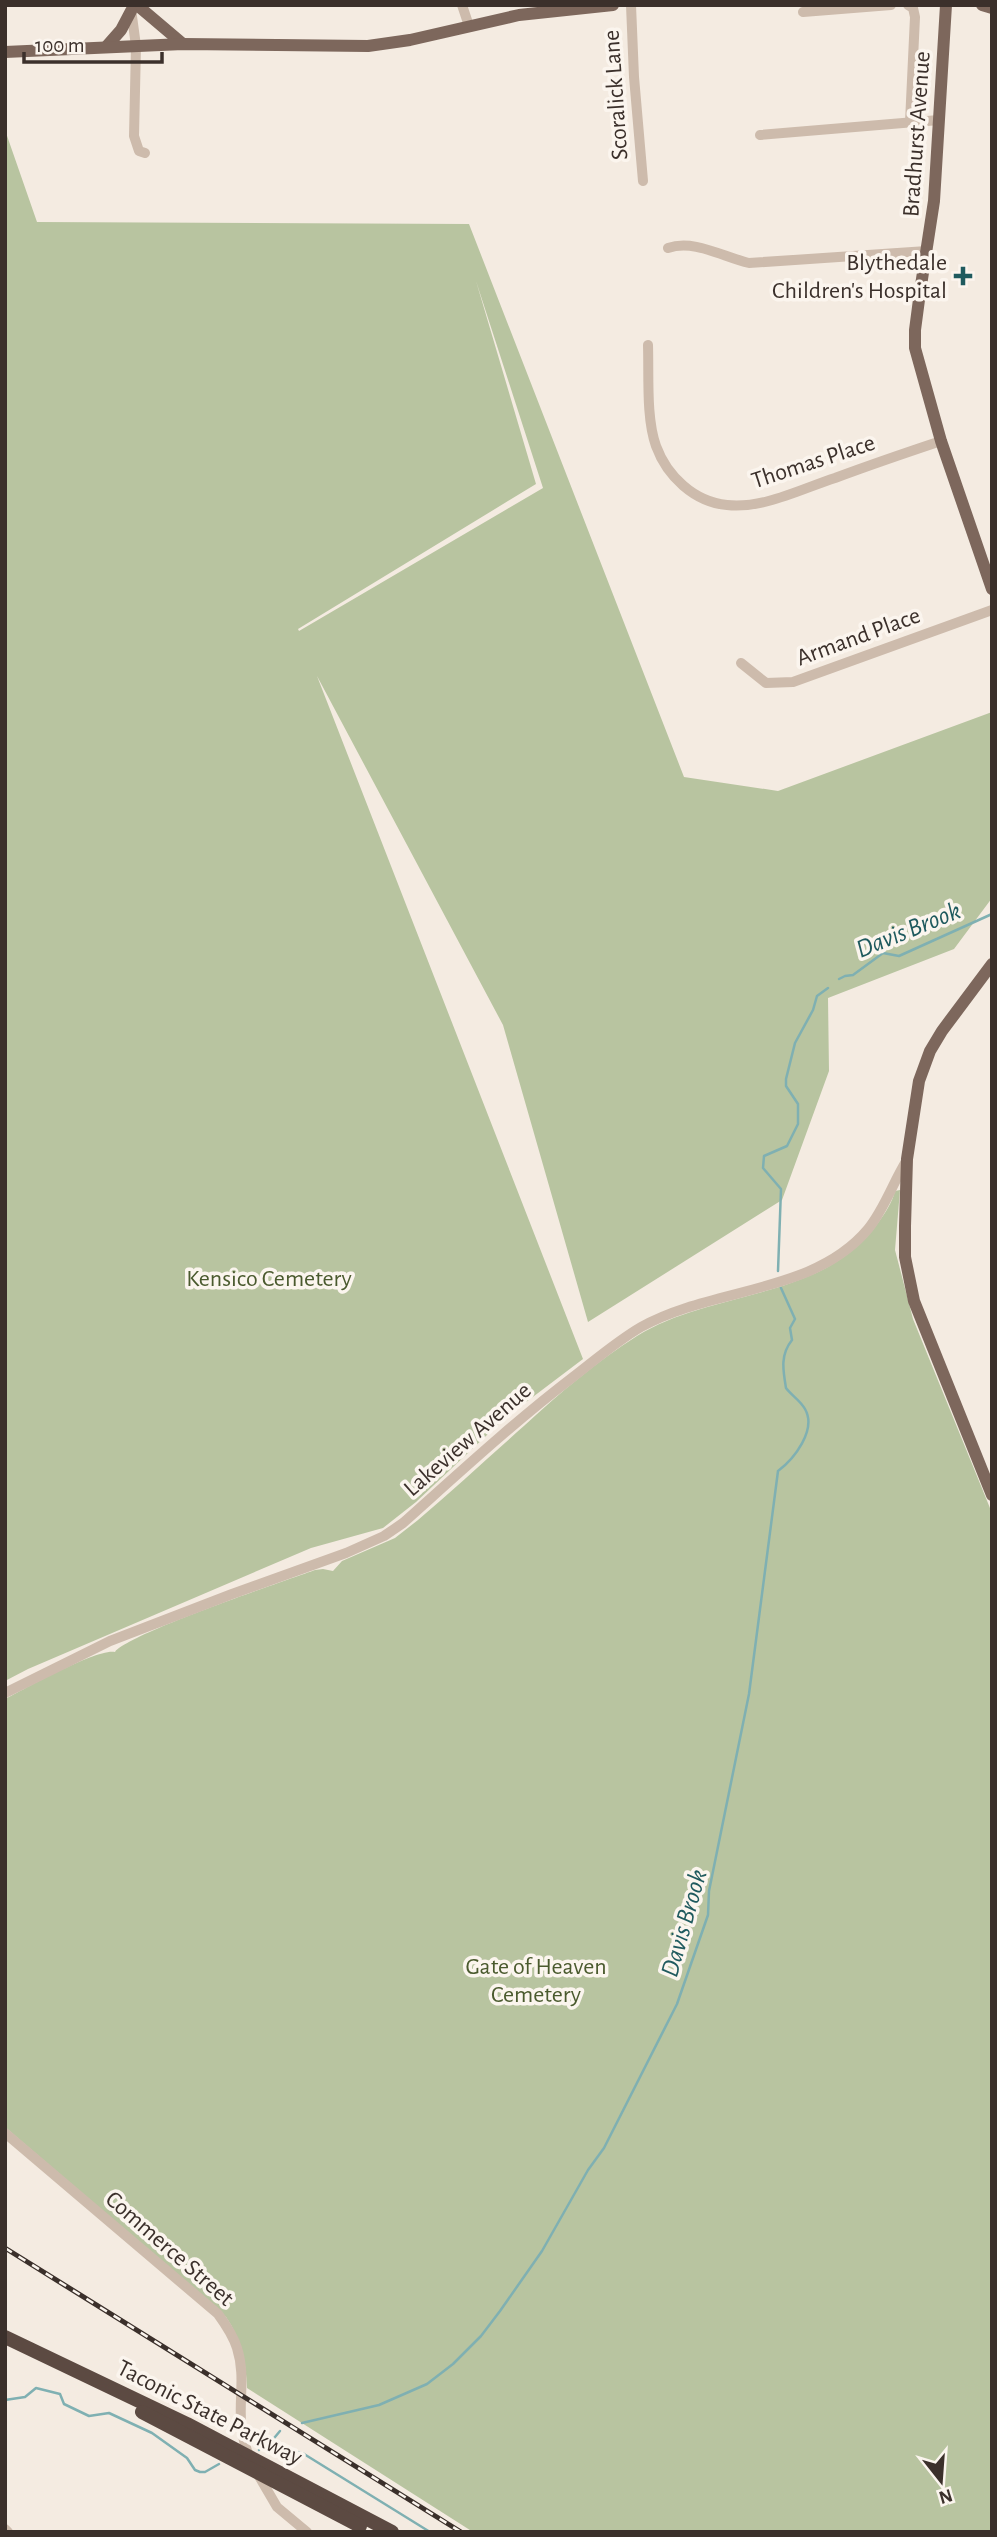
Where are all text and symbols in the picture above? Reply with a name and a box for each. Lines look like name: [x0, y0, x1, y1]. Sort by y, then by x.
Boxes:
scale bar: [24, 21, 163, 65]
street label: Scoralick Lane: [599, 29, 633, 161]
text: 100 m: [35, 35, 85, 56]
street label: Bradhurst Avenue: [899, 50, 935, 218]
place label: Blythedale Children's Hospital: [772, 251, 947, 303]
marker: Blythedale Children's Hospital: [953, 266, 973, 286]
street label: Thomas Place: [749, 431, 878, 493]
street label: Armand Place: [793, 603, 924, 670]
water label: Davis Brook: [852, 897, 964, 963]
park label: Kensico Cemetery: [186, 1267, 352, 1291]
street label: Lakeview Avenue: [399, 1378, 536, 1501]
water label: Davis Brook: [656, 1867, 712, 1980]
park label: Gate of Heaven Cemetery: [465, 1955, 607, 2007]
street label: Commerce Street: [101, 2187, 238, 2311]
street label: Taconic State Parkway: [113, 2356, 306, 2470]
north arrow: [906, 2446, 976, 2516]
text: N: [936, 2485, 955, 2507]

